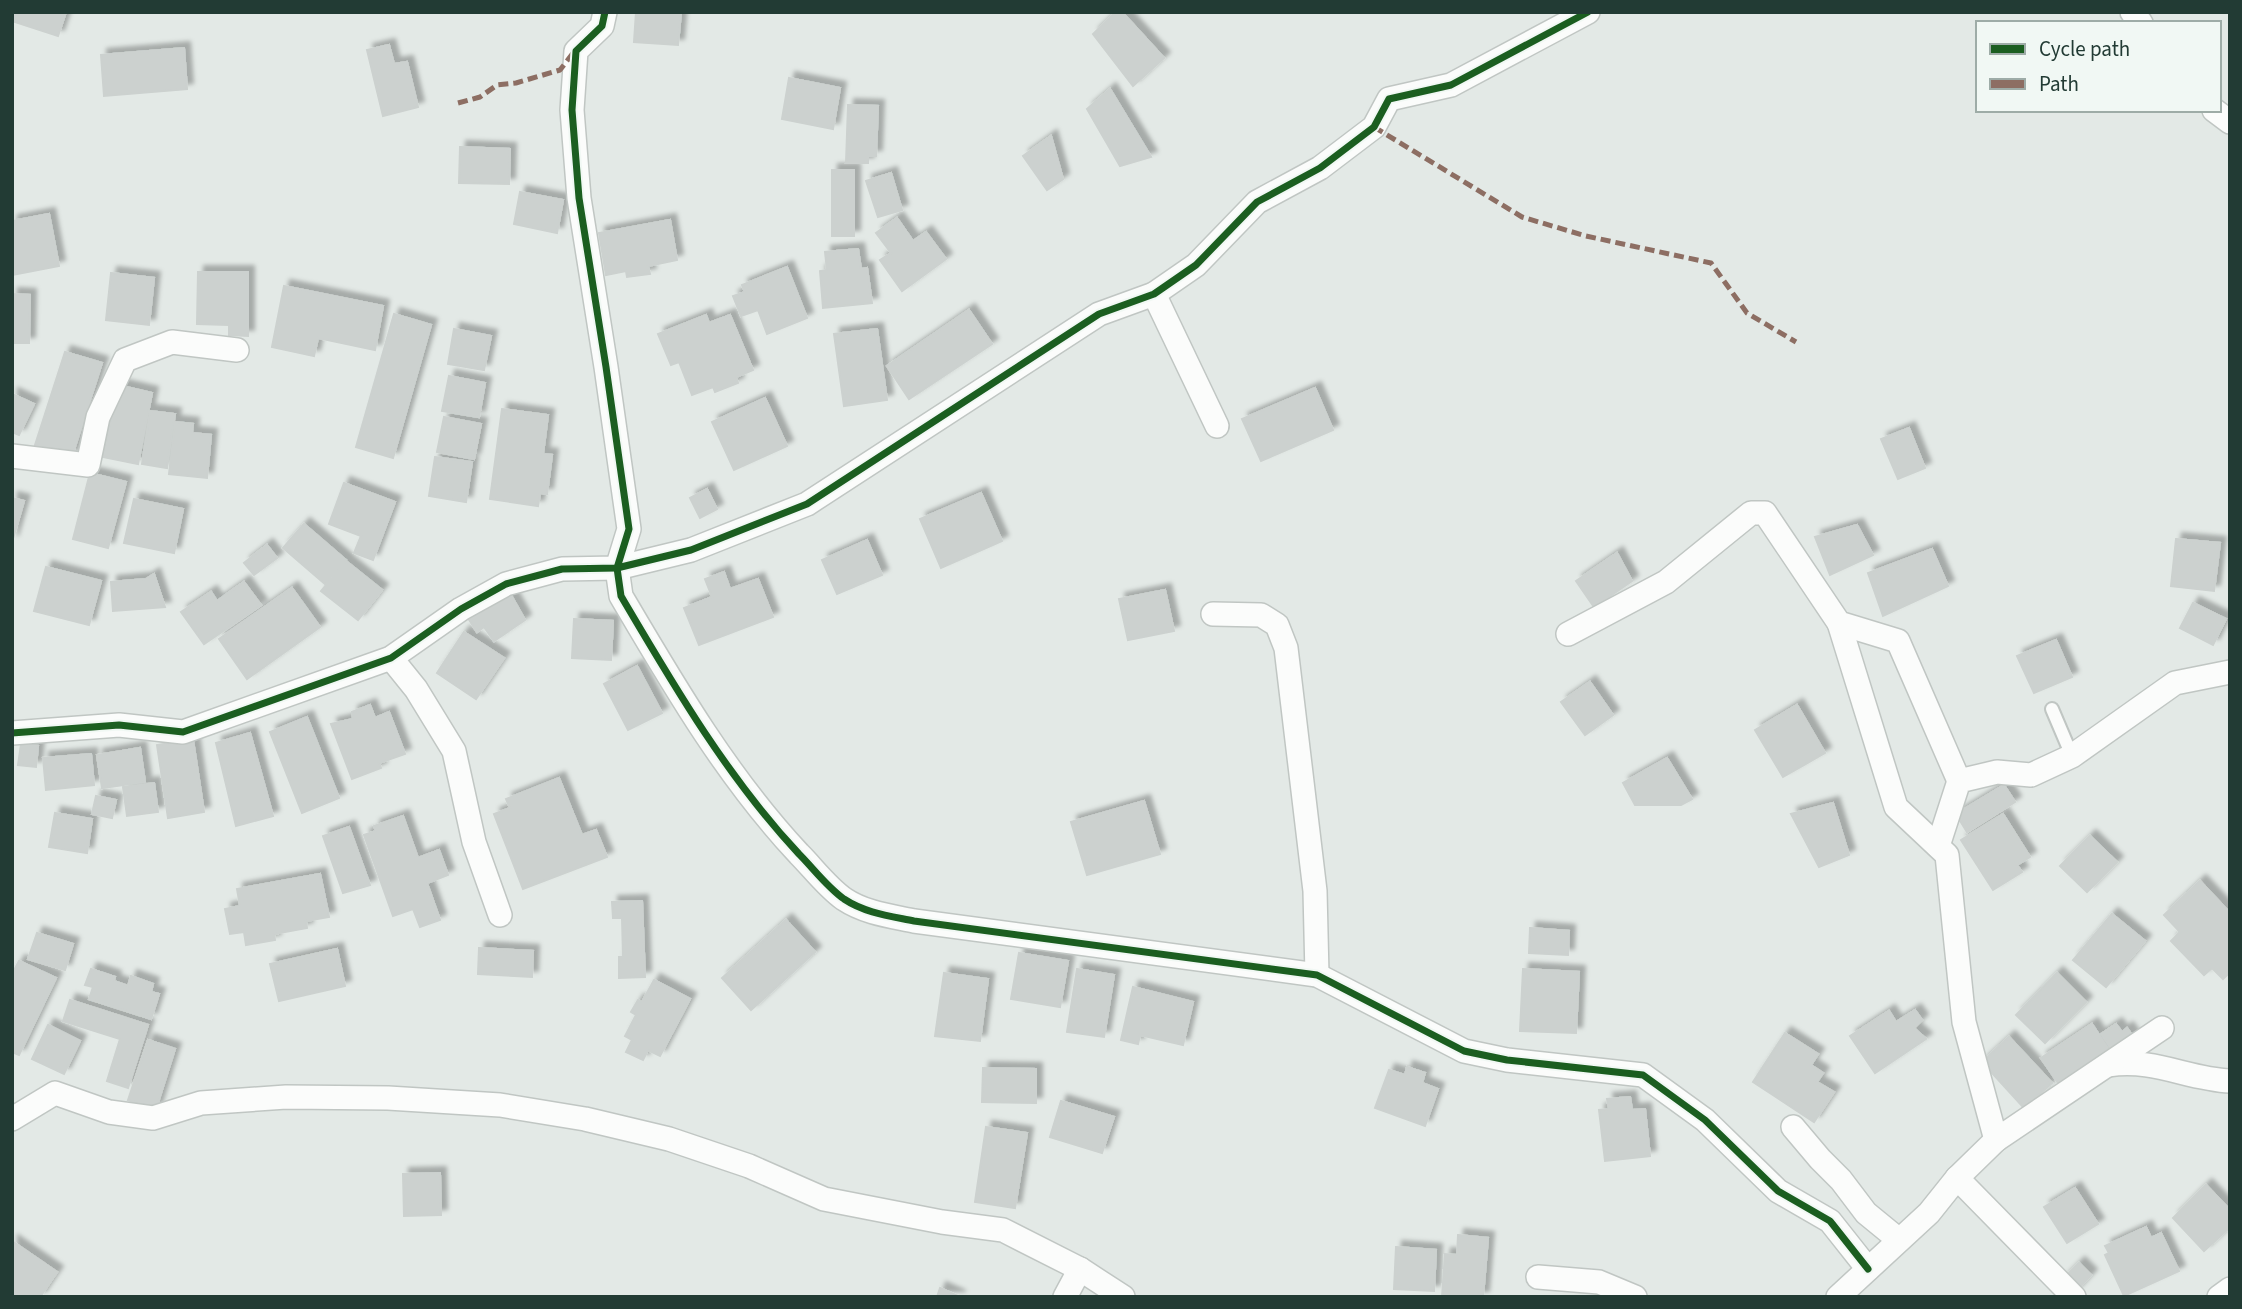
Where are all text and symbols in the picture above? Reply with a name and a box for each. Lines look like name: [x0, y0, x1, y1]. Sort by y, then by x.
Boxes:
legend: [1976, 21, 2221, 112]
text: Cycle path: [2039, 34, 2130, 64]
text: Path: [2039, 69, 2079, 99]

